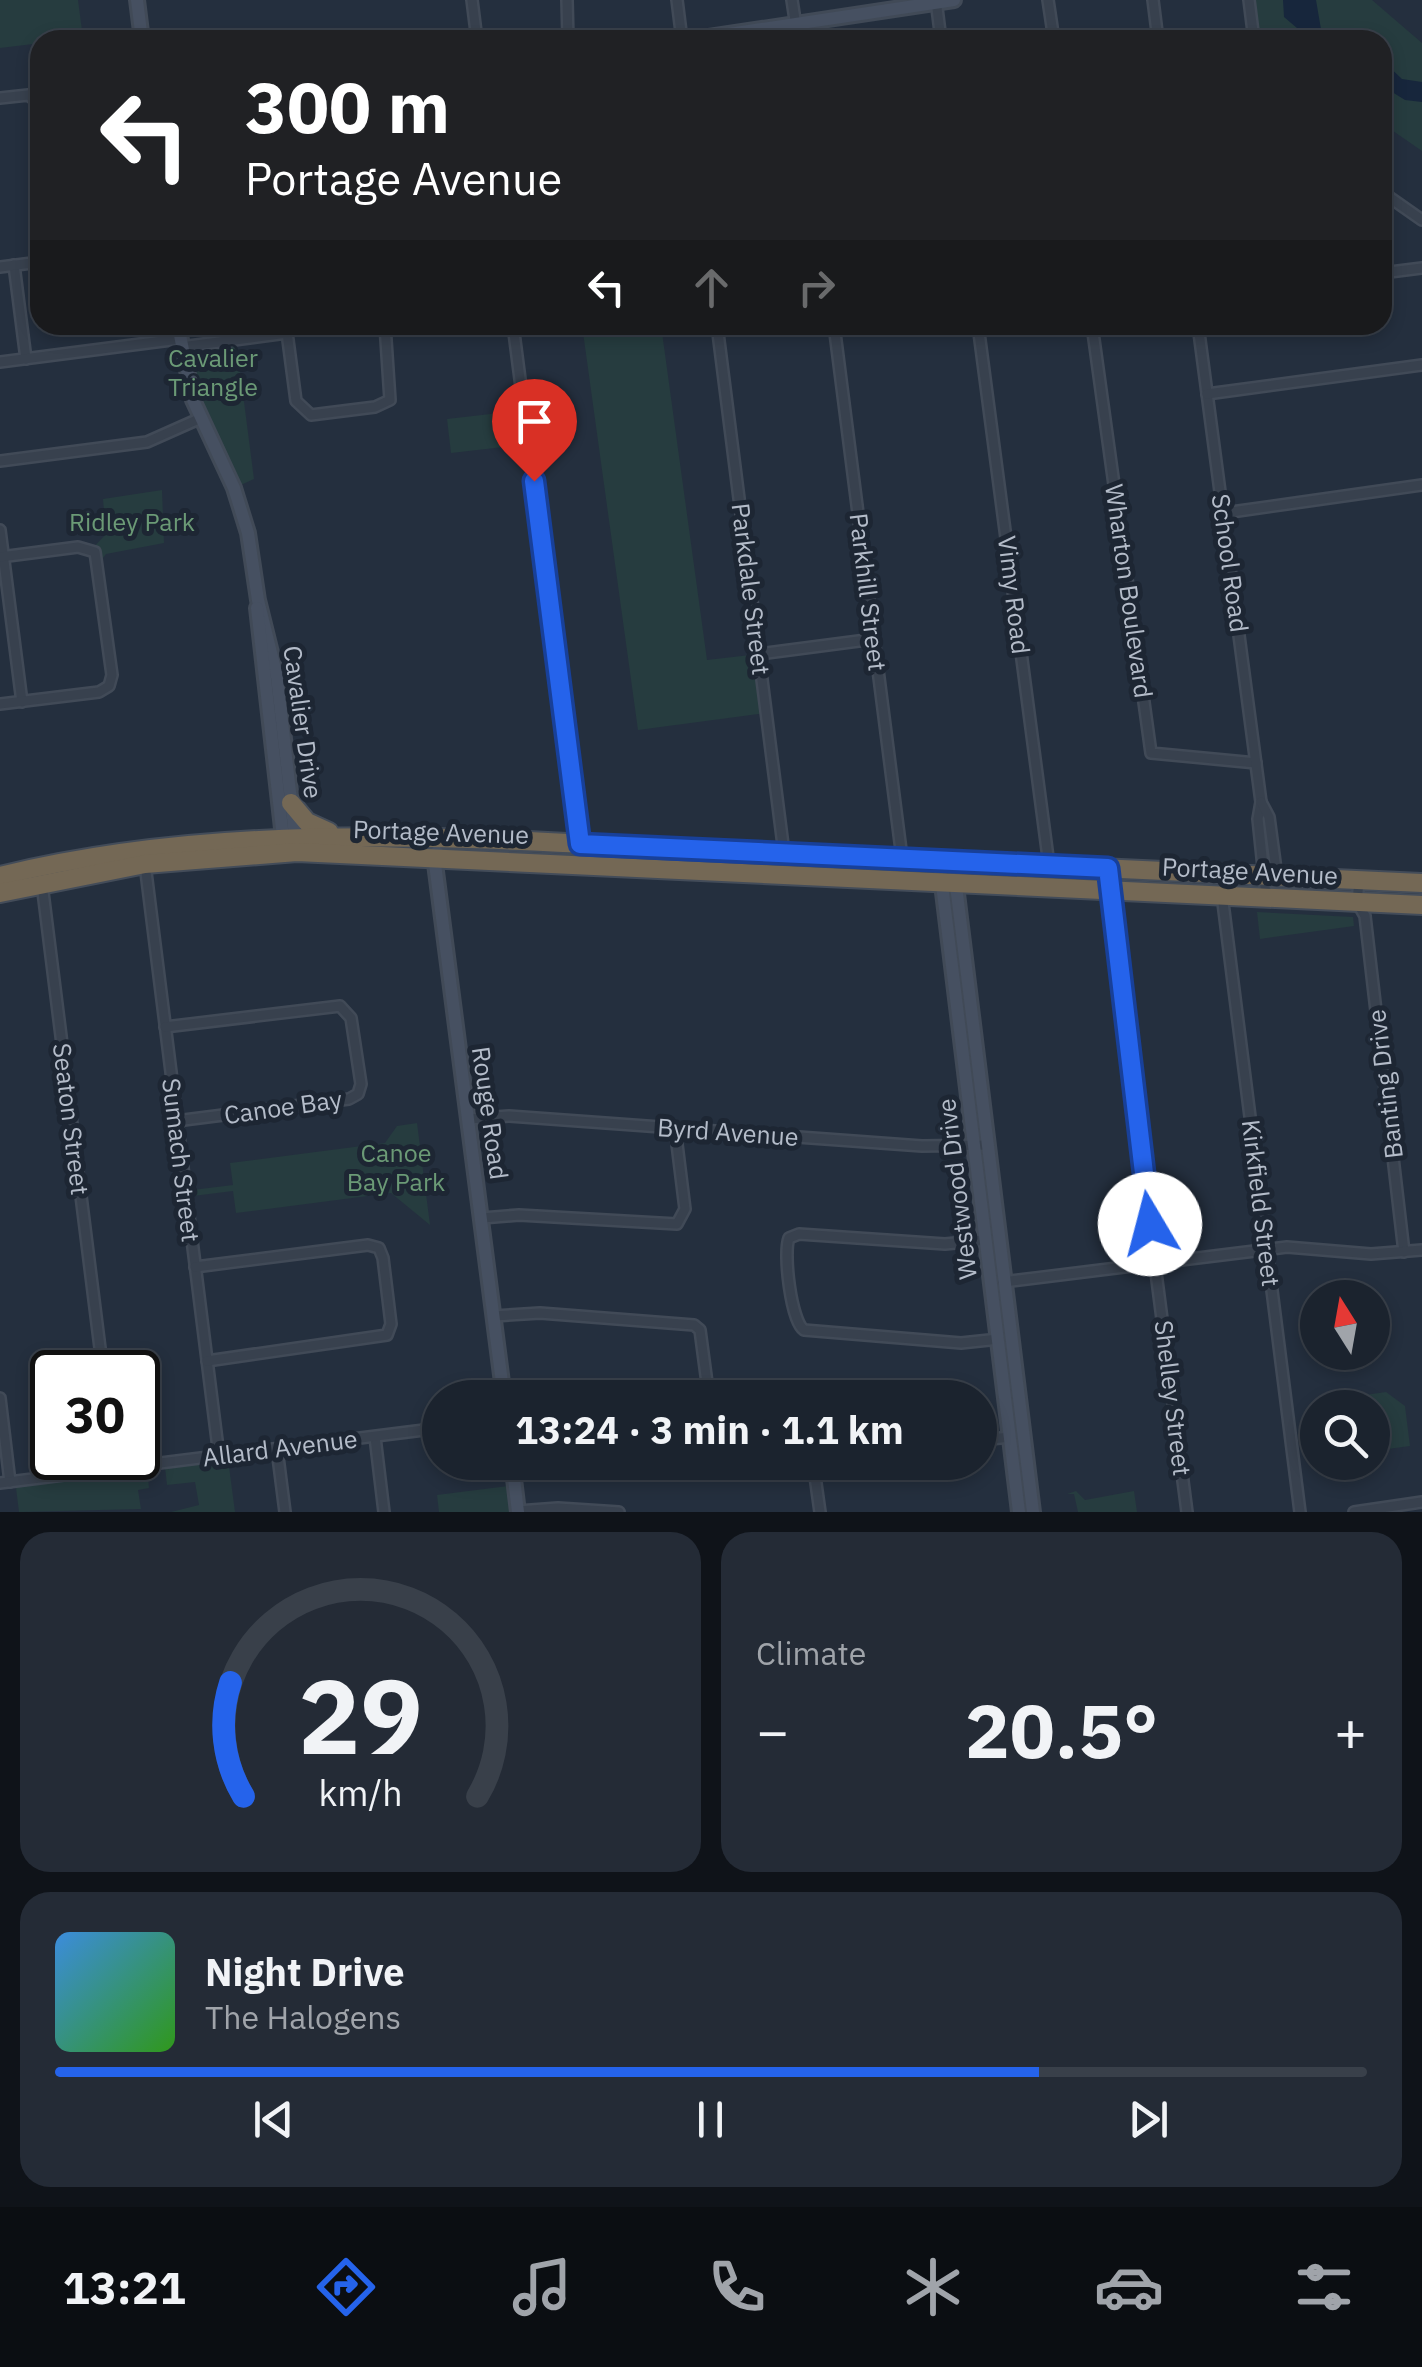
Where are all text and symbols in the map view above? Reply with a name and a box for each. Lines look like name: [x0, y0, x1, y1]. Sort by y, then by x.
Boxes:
text: 300 m: [245, 61, 450, 152]
icon: left: [80, 70, 210, 200]
text: Portage Avenue: [245, 149, 562, 207]
icon: left: [579, 260, 634, 315]
icon: ahead: [684, 260, 739, 315]
icon: right: [789, 260, 844, 315]
park label: Cavalier Triangle: [168, 341, 258, 403]
pin: [492, 379, 577, 482]
icon: arrive: [507, 394, 562, 449]
street label: Wharton Boulevard: [1098, 482, 1161, 700]
street label: School Road: [1204, 492, 1257, 634]
street label: Parkdale Street: [725, 501, 778, 677]
park label: Ridley Park: [69, 505, 195, 538]
street label: Parkhill Street: [842, 511, 895, 673]
street label: Vimy Road: [991, 534, 1038, 656]
street label: Cavalier Drive: [276, 643, 331, 800]
street label: Portage Avenue: [352, 812, 530, 851]
street label: Portage Avenue: [1161, 849, 1339, 892]
street label: Banting Drive: [1359, 1007, 1410, 1161]
street label: Seaton Street: [46, 1041, 97, 1197]
street label: Rouge Road: [465, 1044, 516, 1182]
street label: Sumach Street: [155, 1076, 208, 1244]
street label: Canoe Bay: [222, 1082, 345, 1131]
street label: Westwood Drive: [929, 1097, 984, 1281]
street label: Byrd Avenue: [656, 1110, 800, 1153]
street label: Kirkfield Street: [1235, 1117, 1288, 1288]
park label: Canoe Bay Park: [347, 1136, 445, 1198]
position arrow: [1098, 1172, 1202, 1276]
north arrow: [1300, 1280, 1390, 1370]
map controls: [1300, 1280, 1390, 1480]
street label: Shelley Street: [1148, 1318, 1199, 1478]
speed limit sign: 30: [30, 1350, 160, 1480]
button: search: [1300, 1390, 1390, 1480]
text: 13:24 · 3 min · 1.1 km: [515, 1405, 904, 1454]
street label: Allard Avenue: [201, 1422, 359, 1473]
text: Climate: [756, 1632, 866, 1674]
text: 29: [298, 1647, 423, 1783]
text: 20.5°: [965, 1681, 1158, 1779]
text: −: [756, 1695, 789, 1766]
text: +: [1334, 1695, 1367, 1766]
text: km/h: [318, 1769, 403, 1816]
text: Night Drive: [205, 1947, 405, 1996]
text: The Halogens: [205, 1996, 401, 2038]
icon: previous: [246, 2092, 301, 2147]
icon: pause: [683, 2092, 738, 2147]
icon: next: [1121, 2092, 1176, 2147]
icon: directions: [311, 2252, 381, 2322]
icon: music: [507, 2252, 577, 2322]
icon: phone: [702, 2252, 772, 2322]
icon: climate: [898, 2252, 968, 2322]
icon: car: [1094, 2252, 1164, 2322]
icon: filters: [1289, 2252, 1359, 2322]
text: 13:21: [63, 2258, 186, 2316]

